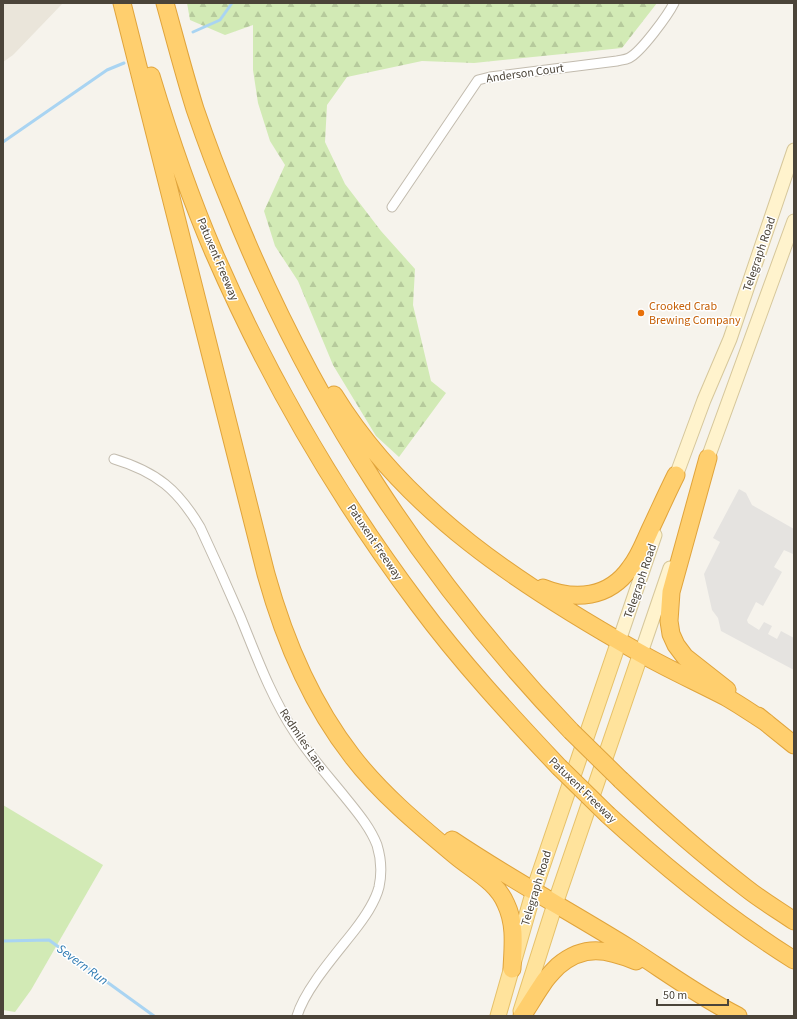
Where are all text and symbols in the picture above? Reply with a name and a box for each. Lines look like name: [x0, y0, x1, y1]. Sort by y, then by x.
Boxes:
street label: Anderson Court: [485, 60, 565, 87]
street label: Patuxent Freeway: [192, 215, 243, 304]
street label: Telegraph Road: [739, 215, 780, 294]
place label: Crooked Crab Brewing Company: [649, 298, 741, 329]
marker: Crooked Crab Brewing Company: [636, 308, 646, 318]
street label: Patuxent Freeway: [343, 501, 407, 584]
street label: Telegraph Road: [620, 542, 661, 621]
street label: Redmiles Lane: [275, 705, 330, 775]
street label: Patuxent Freeway: [545, 753, 621, 828]
street label: Telegraph Road: [517, 848, 556, 928]
water label: Severn Run: [53, 940, 112, 990]
scale bar: [657, 981, 728, 1007]
text: 50 m: [663, 987, 687, 1004]

